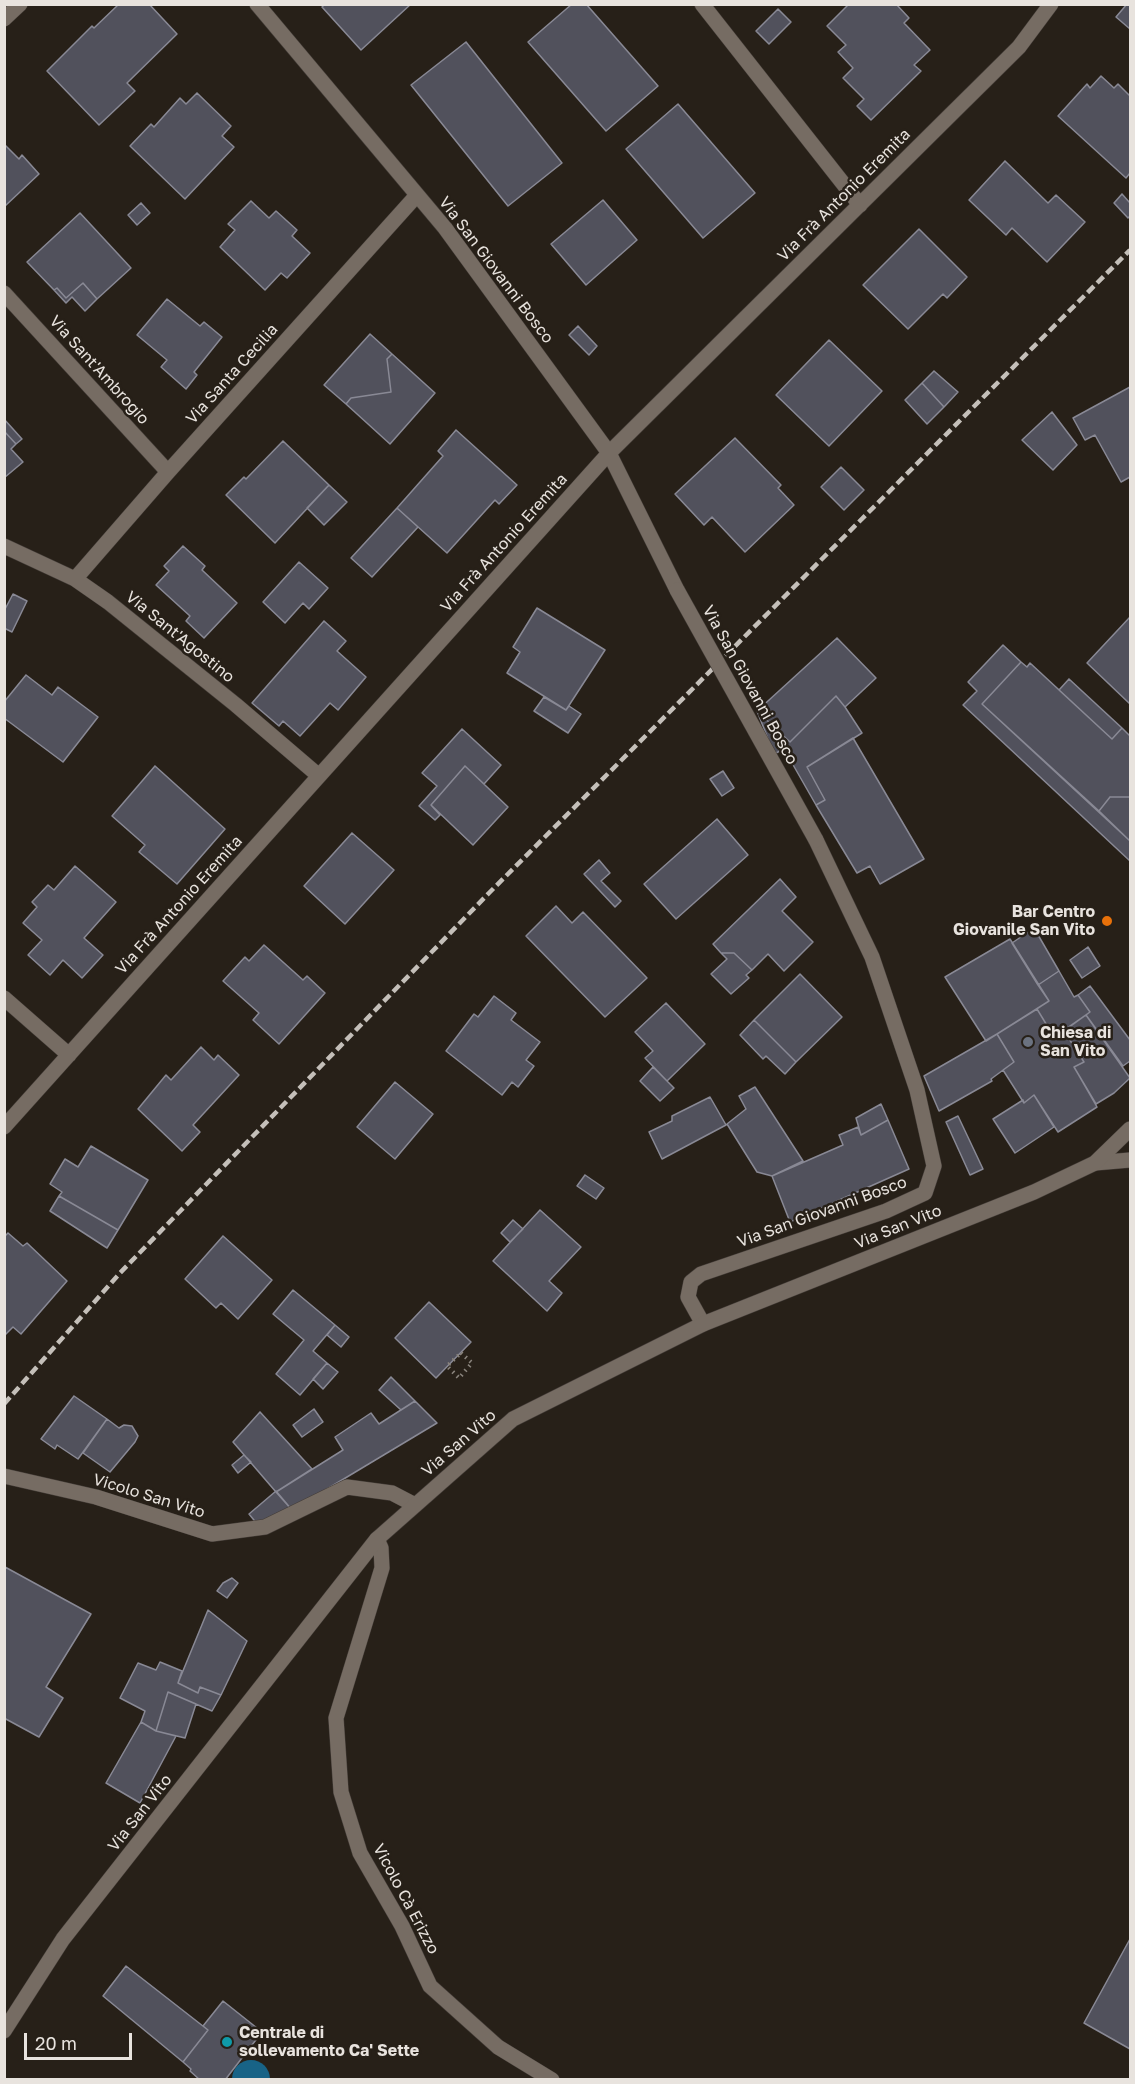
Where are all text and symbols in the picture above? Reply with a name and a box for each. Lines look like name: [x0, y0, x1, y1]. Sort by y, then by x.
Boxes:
street label: Via Frà Antonio Eremita: [774, 125, 914, 265]
street label: Via San Giovanni Bosco: [435, 193, 557, 347]
street label: Via Sant'Ambrogio: [45, 312, 153, 428]
street label: Via Santa Cecilia: [182, 320, 282, 428]
street label: Via Frà Antonio Eremita: [437, 470, 571, 616]
street label: Via Sant'Agostino: [122, 587, 238, 687]
street label: Via San Giovanni Bosco: [698, 602, 802, 768]
street label: Via Frà Antonio Eremita: [112, 832, 246, 978]
place label: Bar Centro Giovanile San Vito: [953, 902, 1095, 940]
marker: Bar Centro Giovanile San Vito: [1100, 914, 1114, 928]
place label: Chiesa di San Vito: [1040, 1023, 1111, 1061]
marker: Chiesa di San Vito: [1021, 1035, 1035, 1049]
street label: Via San Giovanni Bosco: [735, 1172, 909, 1252]
street label: Via San Vito: [852, 1201, 944, 1253]
street label: Via San Vito: [418, 1406, 500, 1480]
street label: Vicolo San Vito: [91, 1470, 207, 1522]
street label: Via San Vito: [104, 1771, 176, 1855]
street label: Vicolo Cà Erizzo: [369, 1841, 443, 1957]
scale bar: [27, 2021, 135, 2059]
place label: Centrale di sollevamento Ca' Sette: [239, 2023, 419, 2061]
text: 20 m: [35, 2032, 77, 2054]
marker: Centrale di sollevamento Ca' Sette: [220, 2035, 234, 2049]

